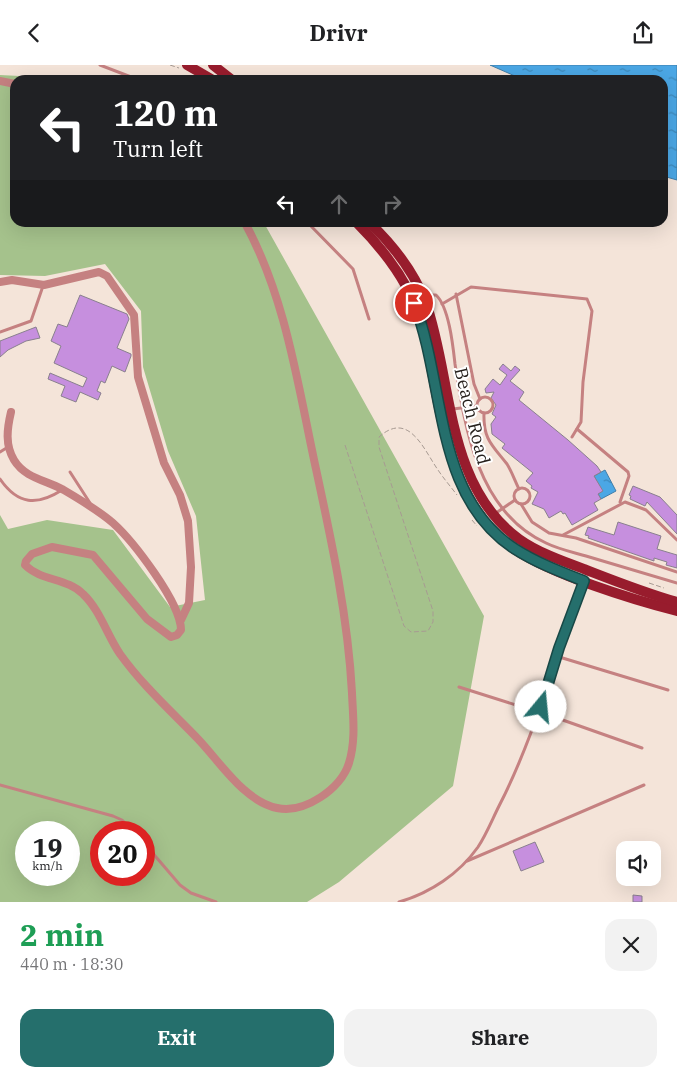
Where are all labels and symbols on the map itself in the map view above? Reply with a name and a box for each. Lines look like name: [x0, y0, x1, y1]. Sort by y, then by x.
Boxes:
pin: [393, 282, 435, 324]
street label: Beach Road: [449, 365, 496, 467]
position arrow: [514, 680, 566, 732]
speed limit sign: 20: [90, 821, 155, 886]

